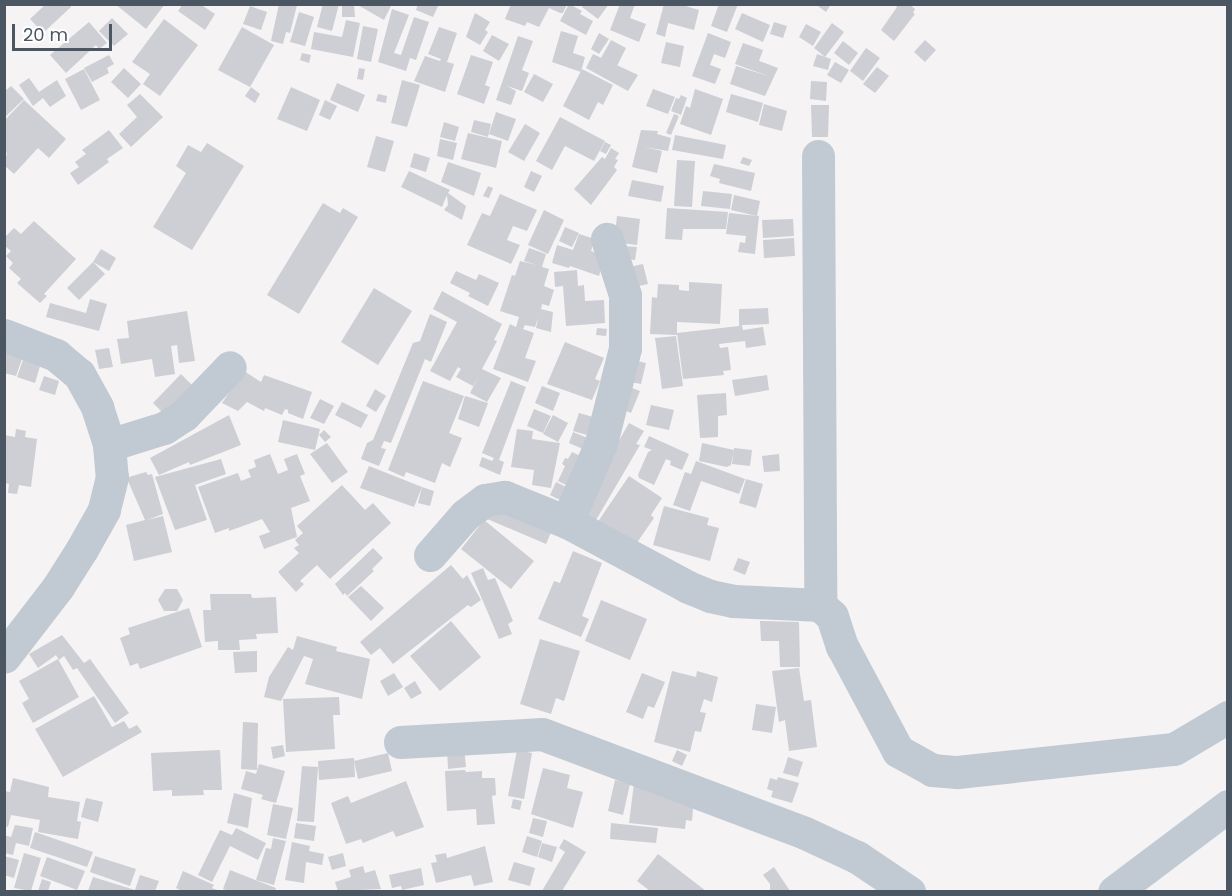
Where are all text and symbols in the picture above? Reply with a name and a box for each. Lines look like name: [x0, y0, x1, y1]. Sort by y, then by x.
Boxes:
scale bar: [15, 12, 116, 50]
text: 20 m: [23, 22, 68, 47]

